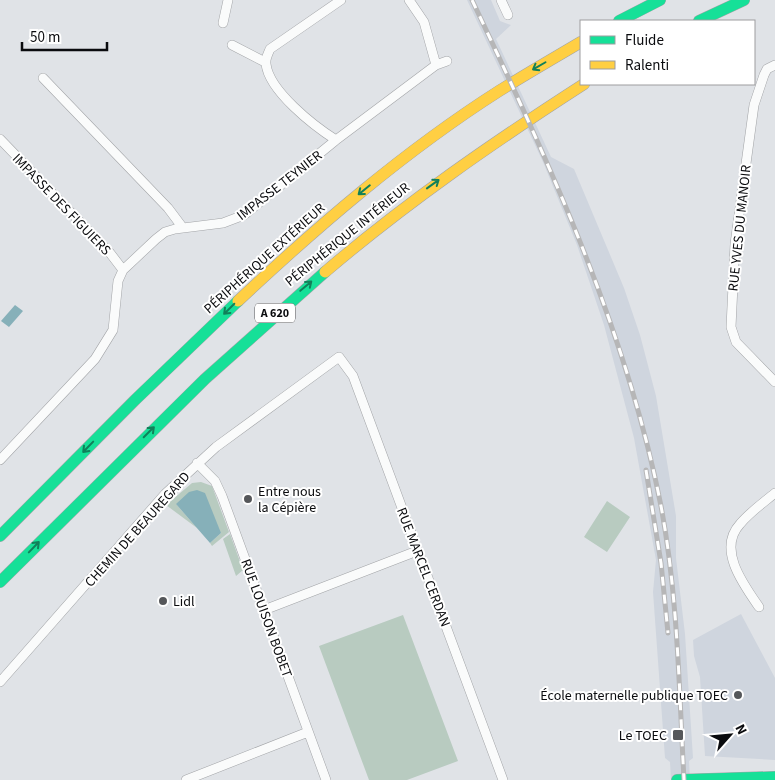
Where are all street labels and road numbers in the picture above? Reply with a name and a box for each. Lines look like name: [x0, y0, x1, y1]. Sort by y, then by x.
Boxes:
street label: IMPASSE TEYNIER: [233, 146, 326, 225]
street label: IMPASSE DES FIGUIERS: [7, 149, 115, 260]
street label: RUE YVES DU MANOIR: [723, 164, 757, 292]
street label: PÉRIPHÉRIQUE INTÉRIEUR: [281, 178, 414, 291]
street label: PÉRIPHÉRIQUE EXTÉRIEUR: [200, 199, 330, 319]
road number: A 620: [255, 304, 295, 322]
street label: CHEMIN DE BEAUREGARD: [80, 468, 195, 592]
street label: RUE MARCEL CERDAN: [391, 505, 455, 630]
street label: RUE LOUISON BOBET: [235, 556, 297, 681]

